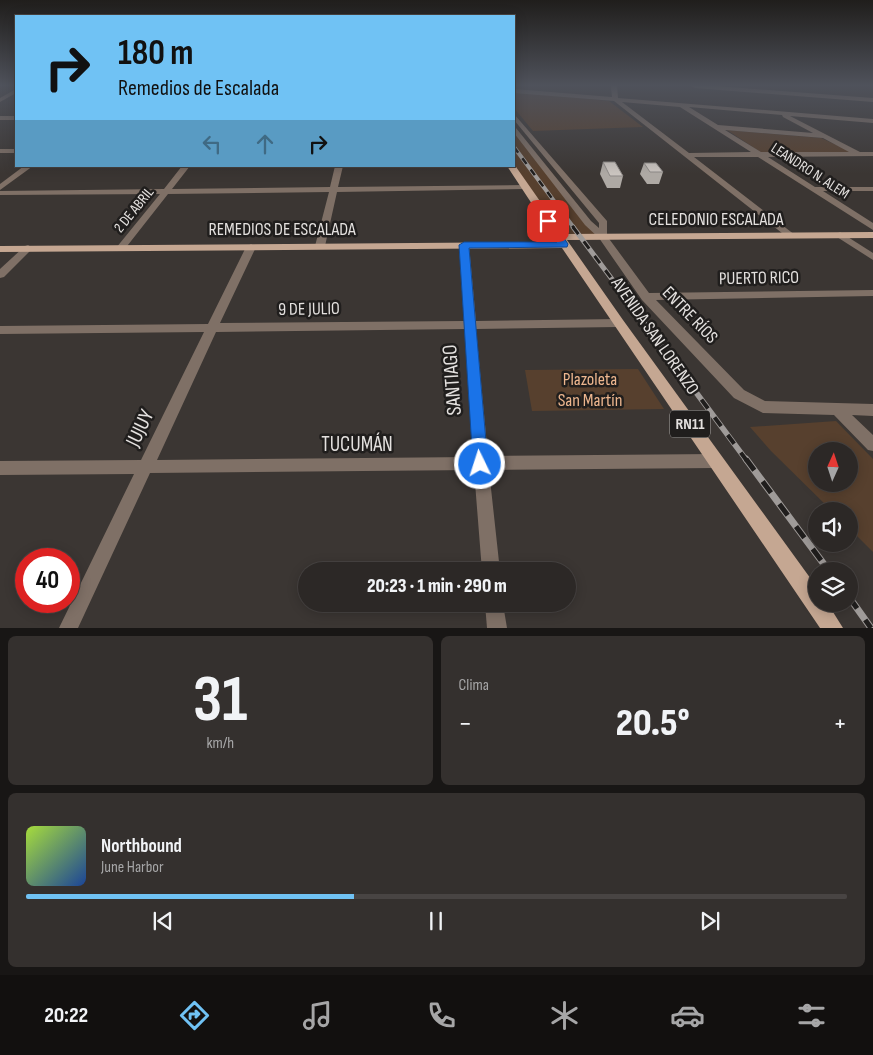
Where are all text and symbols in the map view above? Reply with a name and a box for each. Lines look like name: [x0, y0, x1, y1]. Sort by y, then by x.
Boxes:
text: 180 m: [118, 32, 194, 75]
icon: right: [35, 35, 100, 100]
text: Remedios de Escalada: [118, 75, 279, 102]
icon: left: [198, 130, 226, 158]
icon: ahead: [251, 130, 279, 158]
icon: right: [304, 130, 332, 158]
street label: LEANDRO N. ALEM: [767, 139, 853, 203]
street label: 2 DE ABRIL: [110, 183, 158, 237]
pin: [527, 200, 569, 242]
icon: arrive: [534, 207, 562, 235]
street label: CELEDONIO ESCALADA: [649, 209, 784, 230]
street label: REMEDIOS DE ESCALADA: [208, 219, 356, 240]
street label: PUERTO RICO: [719, 267, 799, 289]
street label: AVENIDA SAN LORENZO: [606, 272, 703, 399]
street label: ENTRE RÍOS: [658, 282, 722, 348]
street label: 9 DE JULIO: [278, 298, 340, 320]
street label: SANTIAGO: [437, 344, 467, 416]
park label: Plazoleta San Martín: [558, 369, 622, 411]
street label: JUJUY: [120, 405, 160, 451]
road number: RN11: [670, 410, 710, 438]
street label: TUCUMÁN: [321, 432, 393, 457]
position arrow: [453, 437, 505, 489]
north arrow: [808, 442, 858, 492]
map controls: [808, 442, 858, 612]
button: sound: [808, 502, 858, 552]
speed limit sign: 40: [15, 548, 80, 613]
button: layers: [808, 562, 858, 612]
text: 20:23 · 1 min · 290 m: [367, 575, 507, 598]
text: 31: [193, 662, 248, 740]
text: Clima: [459, 676, 489, 695]
text: 20.5°: [616, 701, 690, 746]
text: −: [459, 707, 472, 740]
text: +: [833, 707, 847, 740]
text: km/h: [206, 734, 234, 753]
text: Northbound: [101, 835, 182, 858]
text: June Harbor: [101, 858, 164, 877]
icon: previous: [149, 907, 177, 935]
icon: pause: [422, 907, 450, 935]
icon: next: [696, 907, 724, 935]
icon: directions: [177, 998, 212, 1033]
icon: music: [300, 998, 335, 1033]
icon: phone: [424, 998, 459, 1033]
icon: climate: [547, 998, 582, 1033]
icon: car: [670, 998, 705, 1033]
icon: filters: [794, 998, 829, 1033]
text: 20:22: [44, 1002, 88, 1029]

